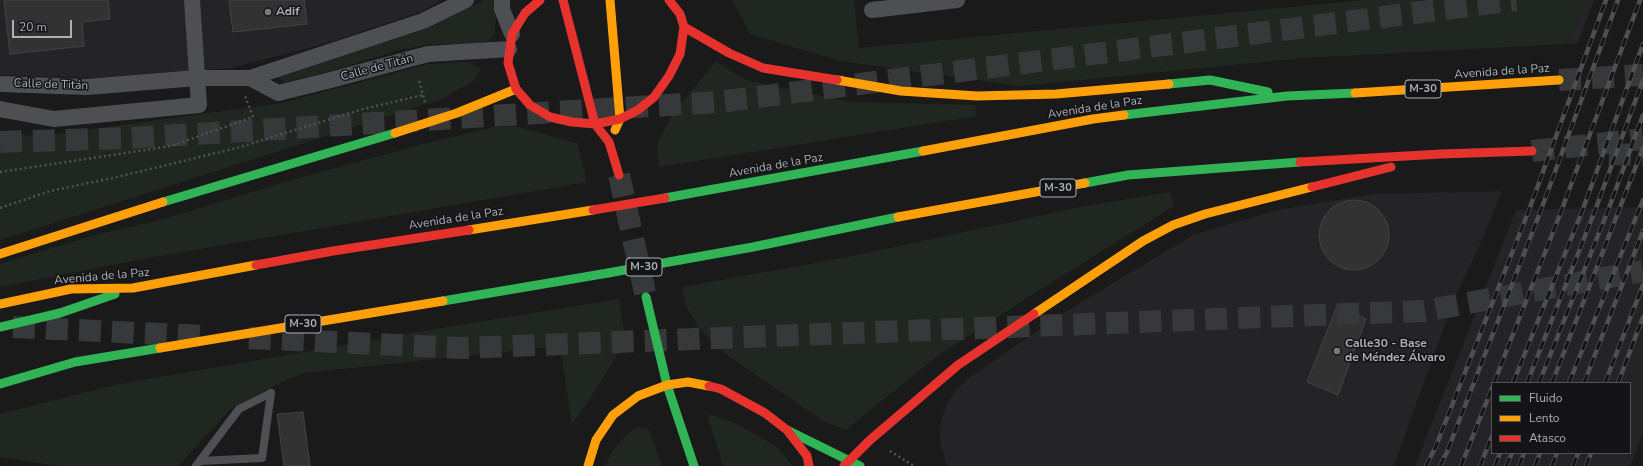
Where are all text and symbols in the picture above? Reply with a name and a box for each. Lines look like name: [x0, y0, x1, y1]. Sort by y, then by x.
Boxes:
place label: Adif: [276, 5, 299, 19]
marker: Adif: [263, 7, 273, 17]
scale bar: [14, 12, 74, 38]
text: 20 m: [19, 19, 47, 35]
street label: Calle de Titán: [339, 51, 415, 85]
street label: Avenida de la Paz: [1454, 61, 1550, 83]
street label: Calle de Titán: [13, 77, 89, 93]
road number: M-30: [1405, 80, 1441, 98]
street label: Avenida de la Paz: [1047, 93, 1143, 123]
street label: Avenida de la Paz: [728, 151, 824, 181]
road number: M-30: [1040, 179, 1076, 197]
street label: Avenida de la Paz: [408, 204, 504, 234]
road number: M-30: [626, 258, 662, 276]
street label: Avenida de la Paz: [54, 266, 150, 288]
road number: M-30: [285, 315, 321, 333]
place label: Calle30 - Base de Méndez Álvaro: [1345, 337, 1445, 365]
marker: Calle30 - Base de Méndez Álvaro: [1332, 346, 1342, 356]
legend: [1491, 382, 1631, 454]
text: Fluido: [1529, 390, 1562, 406]
text: Lento: [1529, 410, 1559, 426]
text: Atasco: [1529, 430, 1566, 446]

